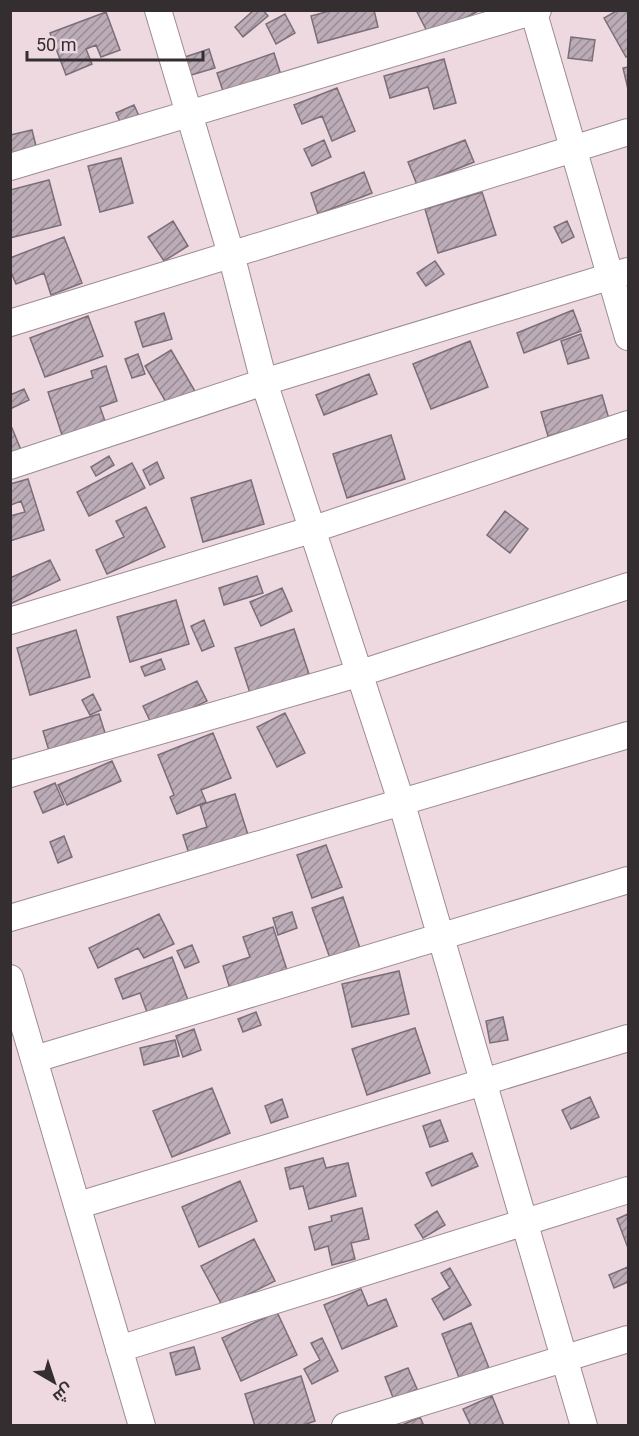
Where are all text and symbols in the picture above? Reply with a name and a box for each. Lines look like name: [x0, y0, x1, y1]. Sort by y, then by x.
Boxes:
scale bar: [27, 24, 202, 62]
text: 50 m: [36, 34, 76, 55]
north arrow: [24, 1352, 84, 1412]
text: ش: [49, 1379, 77, 1407]

